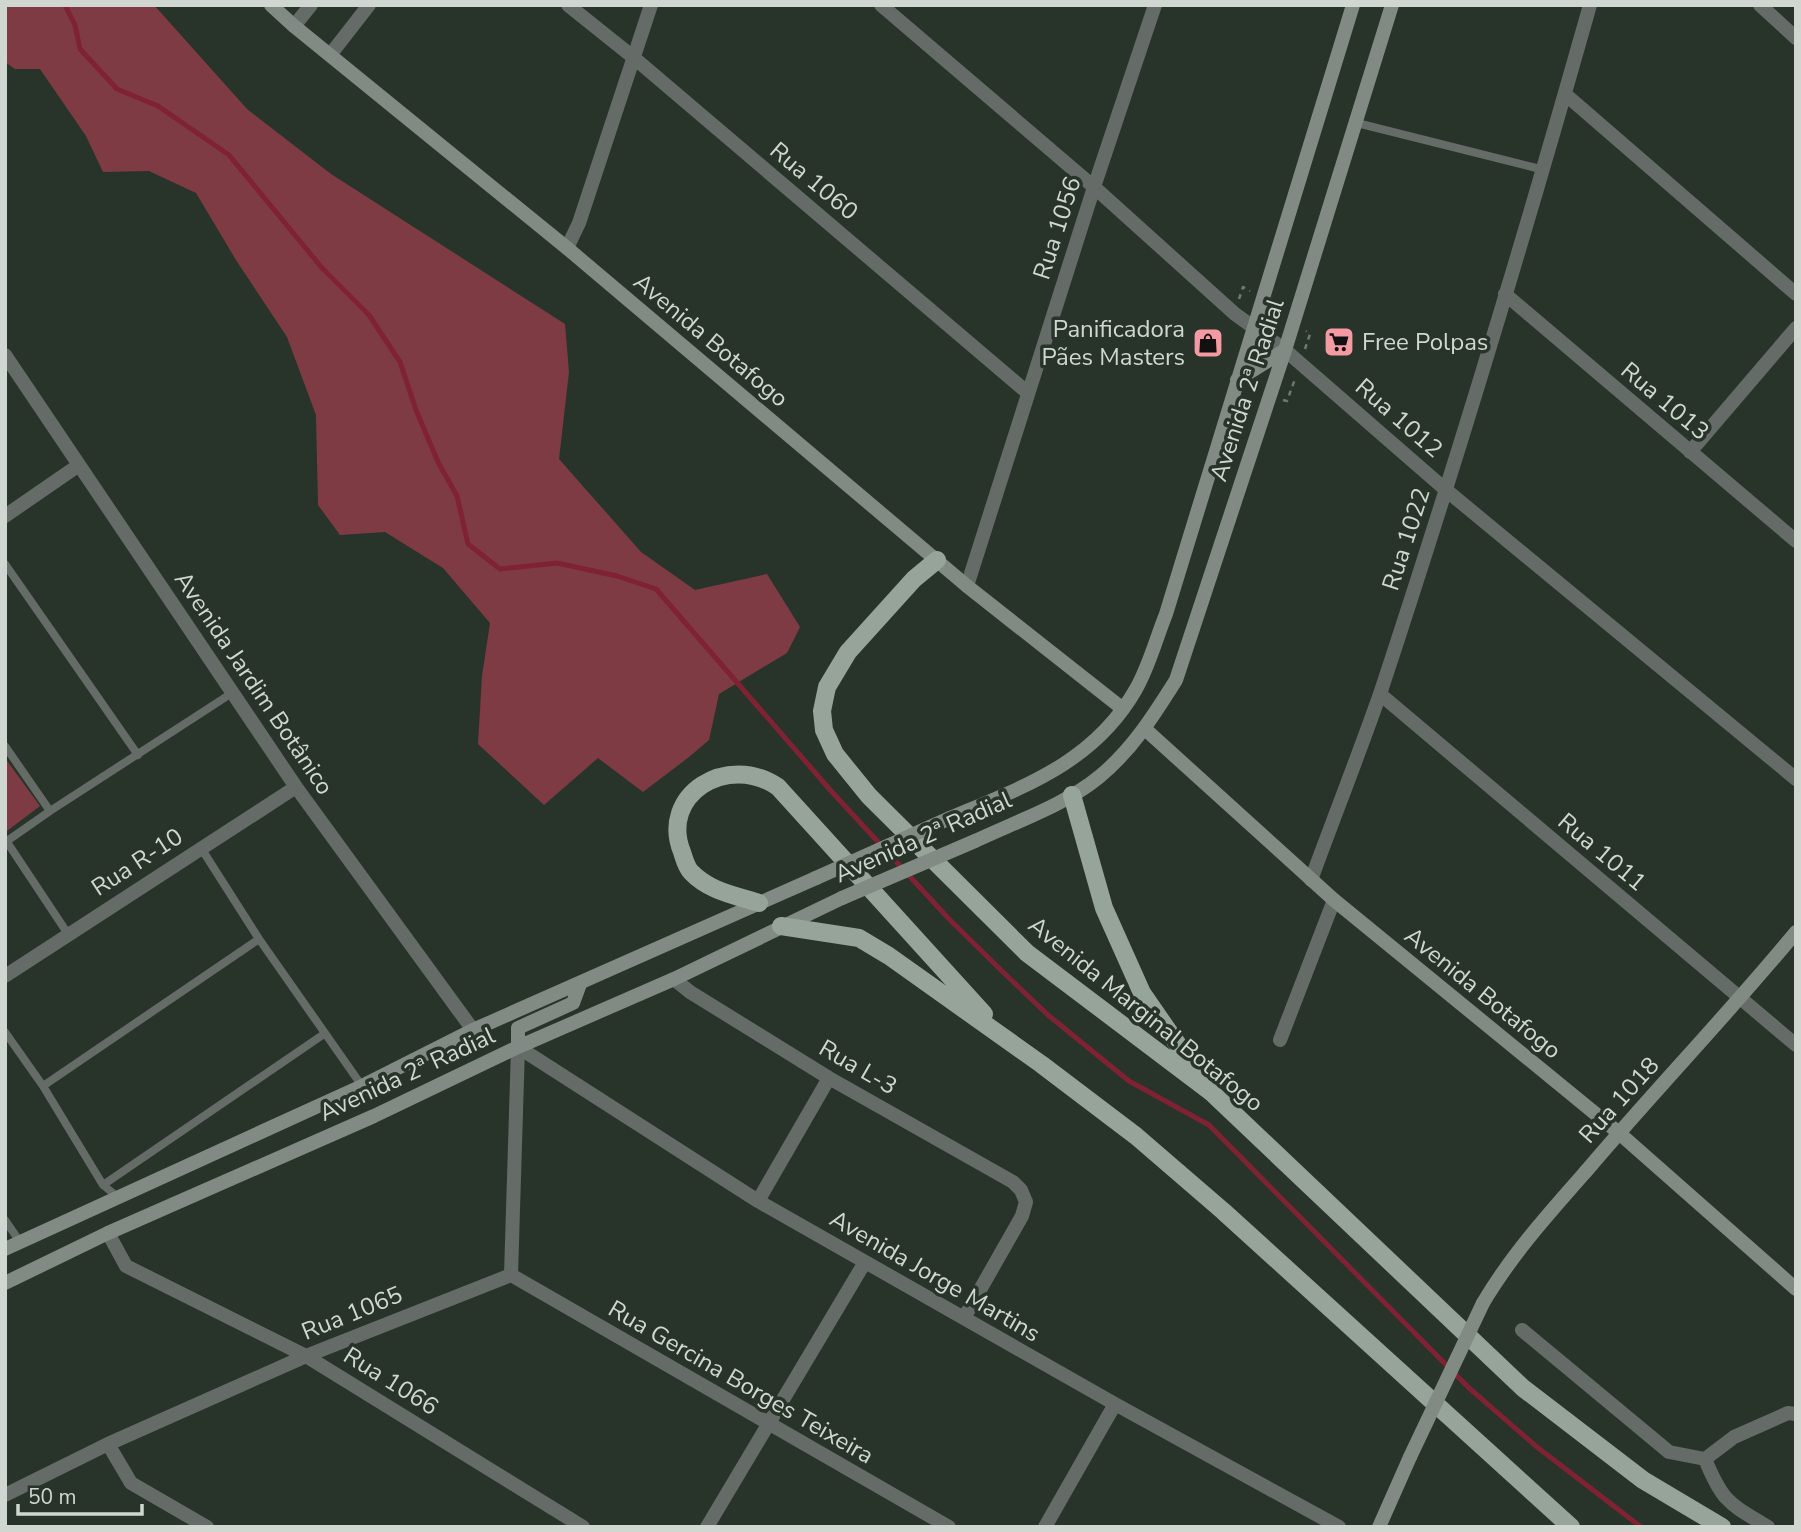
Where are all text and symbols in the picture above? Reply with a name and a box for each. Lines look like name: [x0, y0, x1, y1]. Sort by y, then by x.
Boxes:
street label: Rua 1060: [763, 135, 865, 227]
street label: Rua 1056: [1025, 173, 1089, 283]
street label: Avenida Botafogo: [627, 266, 795, 414]
street label: Avenida 2ª Radial: [1202, 294, 1292, 486]
place label: Panificadora Pães Masters: [1041, 313, 1185, 373]
supermarket icon: Free Polpas: [1322, 325, 1356, 359]
shop icon: Panificadora Pães Masters: [1191, 326, 1225, 360]
place label: Free Polpas: [1362, 326, 1488, 358]
street label: Rua 1013: [1614, 355, 1716, 447]
street label: Rua 1012: [1348, 371, 1450, 465]
street label: Rua 1022: [1374, 484, 1438, 594]
street label: Avenida Jardim Botânico: [167, 565, 341, 801]
street label: Avenida 2ª Radial: [830, 784, 1016, 890]
street label: Rua 1011: [1551, 806, 1653, 898]
street label: Rua R-10: [85, 821, 189, 903]
street label: Avenida Marginal Botafogo: [1022, 909, 1270, 1119]
street label: Avenida Botafogo: [1398, 920, 1568, 1066]
street label: Avenida 2ª Radial: [314, 1019, 500, 1129]
street label: Rua L-3: [813, 1032, 903, 1102]
street label: Rua 1018: [1572, 1050, 1666, 1150]
street label: Avenida Jorge Martins: [824, 1203, 1046, 1349]
street label: Rua 1065: [297, 1278, 407, 1348]
street label: Rua Gercina Borges Teixeira: [602, 1293, 880, 1471]
street label: Rua 1066: [338, 1339, 444, 1423]
scale bar: [18, 1472, 142, 1516]
text: 50 m: [28, 1483, 77, 1511]

